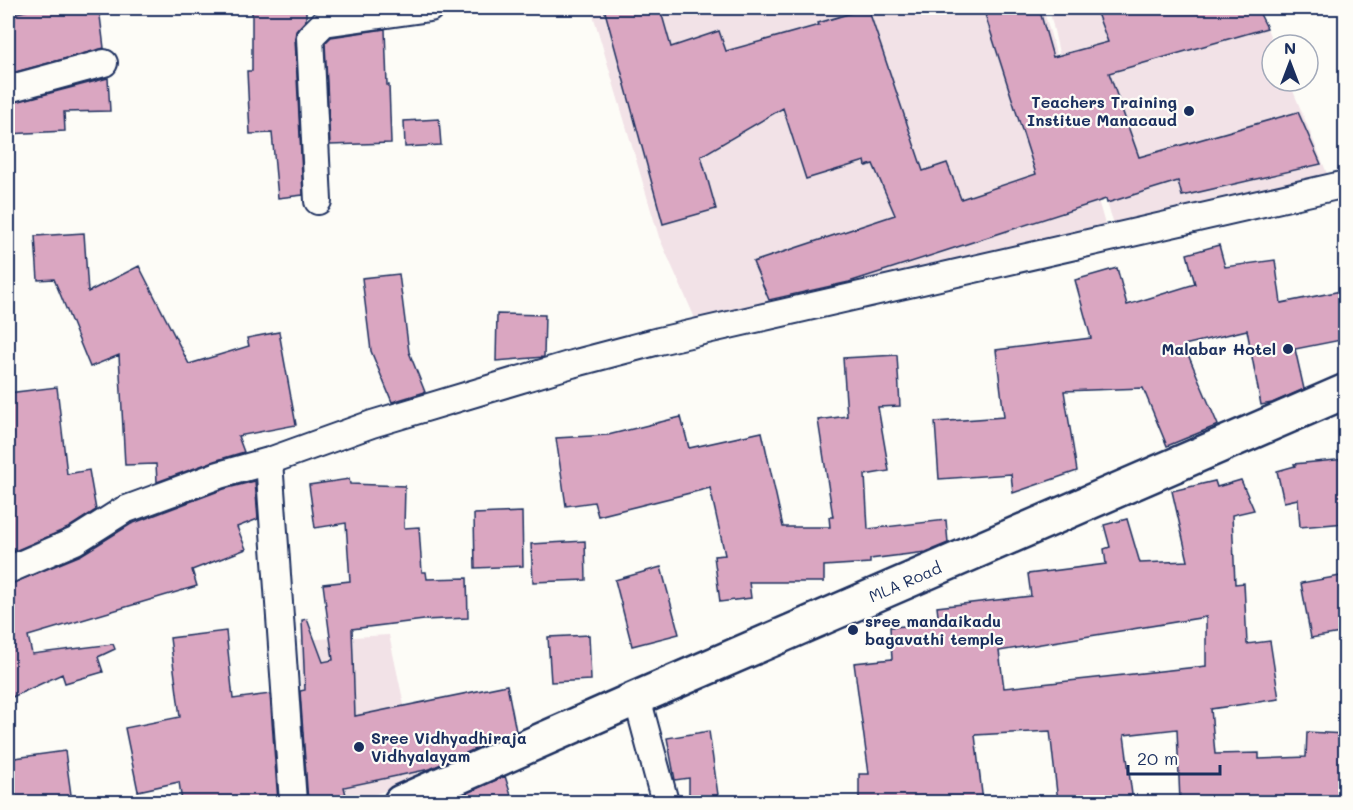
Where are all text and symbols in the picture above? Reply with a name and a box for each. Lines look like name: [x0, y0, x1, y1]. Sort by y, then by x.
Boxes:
north arrow: [1260, 33, 1320, 93]
text: N: [1284, 37, 1296, 58]
place label: Teachers Training Institue Manacaud: [1027, 91, 1177, 130]
marker: Teachers Training Institue Manacaud: [1182, 104, 1196, 118]
place label: Malabar Hotel: [1161, 338, 1276, 359]
marker: Malabar Hotel: [1281, 342, 1295, 356]
street label: MLA Road: [865, 556, 944, 606]
place label: sree mandaikadu bagavathi temple: [865, 610, 1004, 649]
marker: sree mandaikadu bagavathi temple: [846, 623, 860, 637]
place label: Sree Vidhyadhiraja Vidhyalayam: [371, 727, 527, 766]
scale bar: [1128, 738, 1220, 776]
marker: Sree Vidhyadhiraja Vidhyalayam: [352, 740, 366, 754]
text: 20 m: [1137, 746, 1178, 770]

